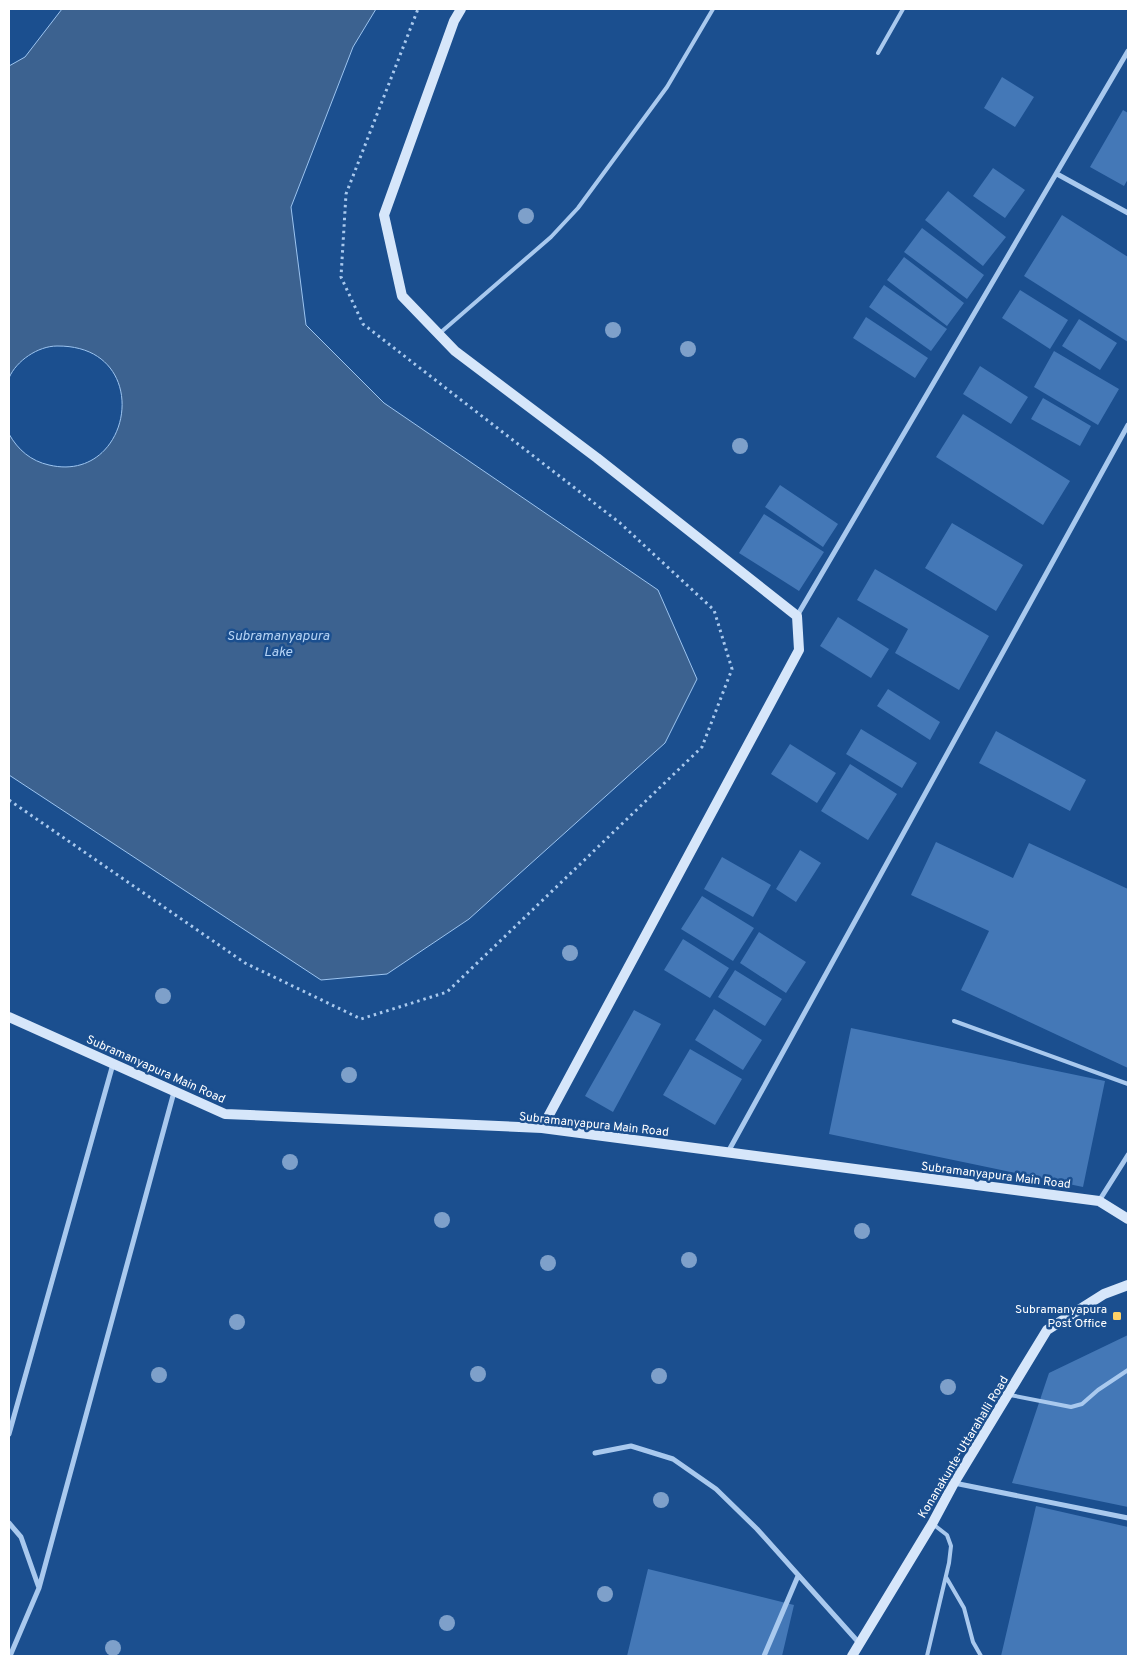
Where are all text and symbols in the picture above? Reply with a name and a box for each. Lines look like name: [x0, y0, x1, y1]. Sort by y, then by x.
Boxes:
water label: Subramanyapura Lake: [226, 628, 330, 661]
street label: Subramanyapura Main Road: [83, 1032, 228, 1108]
street label: Subramanyapura Main Road: [518, 1109, 670, 1141]
street label: Subramanyapura Main Road: [920, 1159, 1072, 1193]
place label: Subramanyapura Post Office: [1015, 1302, 1107, 1332]
marker: Subramanyapura Post Office: [1111, 1310, 1123, 1322]
street label: Konanakunte-Uttarahalli Road: [915, 1373, 1013, 1522]

